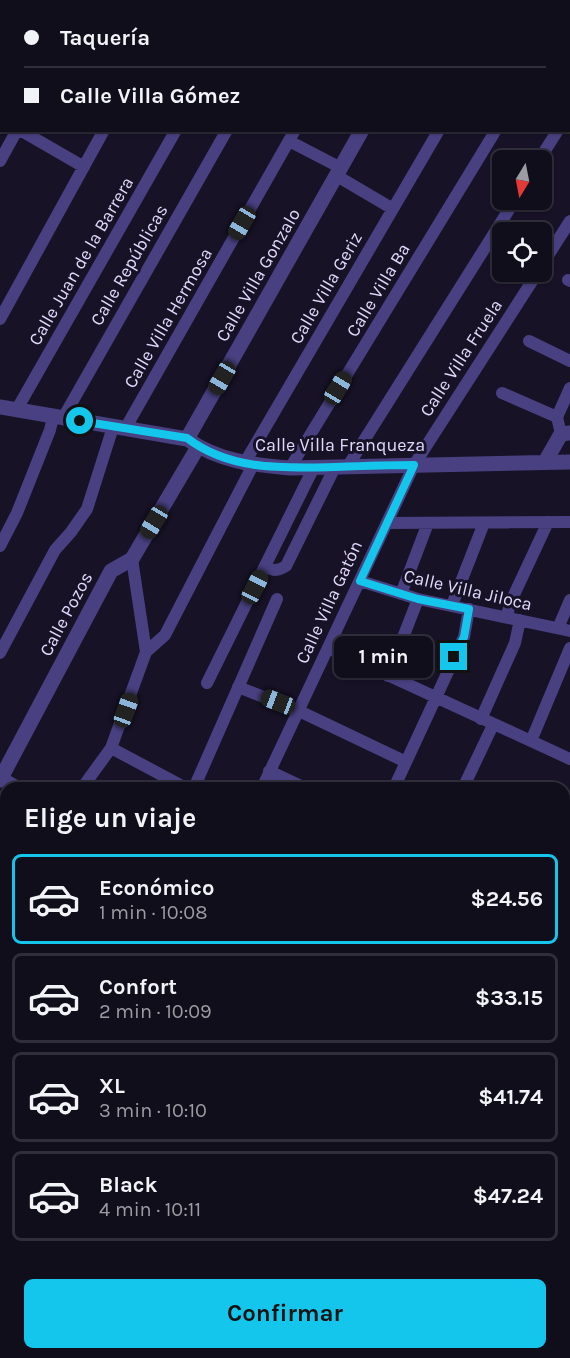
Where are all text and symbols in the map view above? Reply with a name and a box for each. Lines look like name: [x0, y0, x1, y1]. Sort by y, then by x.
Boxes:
text: Taquería: [60, 25, 150, 51]
text: Calle Villa Gómez: [60, 83, 241, 109]
north arrow: [492, 150, 552, 210]
map controls: [492, 150, 552, 282]
street label: Calle Juan de la Barrera: [24, 173, 138, 349]
street label: Calle Repúblicas: [85, 201, 173, 329]
car: [225, 203, 259, 243]
street label: Calle Villa Gonzalo: [211, 205, 305, 345]
button: locate: [492, 222, 552, 282]
street label: Calle Villa Geriz: [285, 228, 367, 348]
street label: Calle Villa Ba: [341, 239, 415, 341]
street label: Calle Villa Hermosa: [119, 244, 217, 392]
street label: Calle Villa Fruela: [415, 295, 507, 421]
car: [205, 358, 239, 398]
car: [321, 368, 355, 408]
route start: [66, 407, 93, 434]
street label: Calle Villa Franqueza: [255, 434, 425, 456]
car: [137, 502, 171, 542]
street label: Calle Villa Gatón: [291, 537, 367, 667]
street label: Calle Villa Jiloca: [402, 565, 534, 615]
car: [239, 567, 271, 607]
street label: Calle Pozos: [35, 568, 97, 660]
callout: 1 min: [334, 636, 433, 678]
route end: [440, 643, 467, 670]
text: 1 min: [358, 645, 409, 668]
car: [258, 687, 298, 717]
car: [111, 690, 141, 730]
text: Elige un viaje: [24, 802, 196, 834]
icon: car: [27, 872, 81, 926]
text: Económico: [99, 875, 214, 901]
text: $24.56: [471, 886, 543, 912]
text: 1 min · 10:08: [99, 901, 207, 924]
icon: car: [27, 971, 81, 1025]
text: Confort: [99, 974, 177, 1000]
text: $33.15: [475, 985, 543, 1011]
text: 2 min · 10:09: [99, 1000, 212, 1023]
icon: car: [27, 1070, 81, 1124]
text: XL: [99, 1073, 125, 1099]
text: $41.74: [478, 1084, 543, 1110]
text: 3 min · 10:10: [99, 1099, 207, 1122]
icon: car: [27, 1169, 81, 1223]
text: Black: [99, 1172, 158, 1198]
text: $47.24: [473, 1183, 543, 1209]
text: 4 min · 10:11: [99, 1198, 201, 1221]
button: Confirmar: [24, 1279, 546, 1348]

